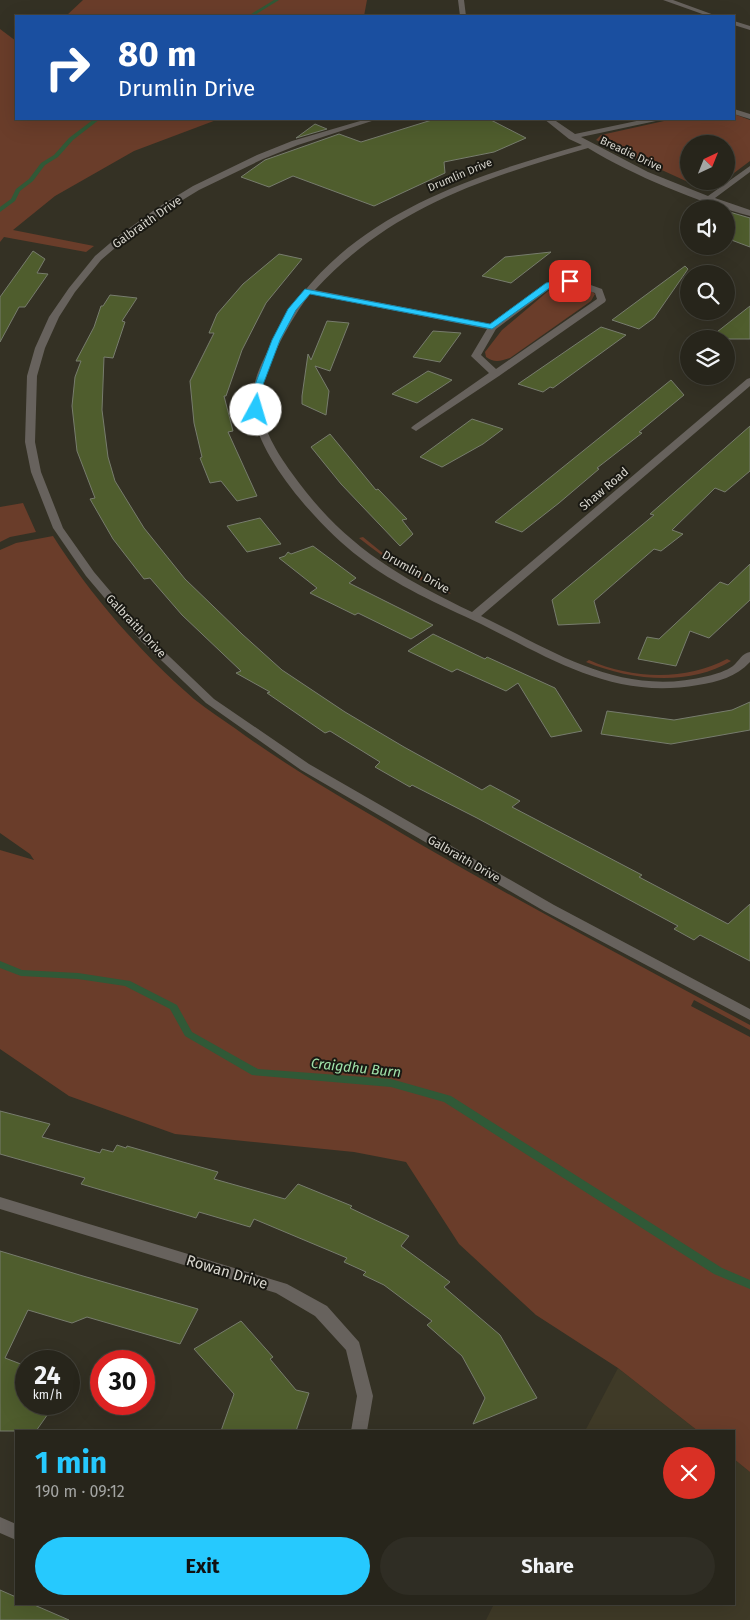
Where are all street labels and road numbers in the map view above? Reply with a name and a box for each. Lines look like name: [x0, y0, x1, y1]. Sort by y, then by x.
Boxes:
street label: Breadie Drive: [598, 134, 664, 174]
street label: Drumlin Drive: [426, 156, 494, 194]
street label: Galbraith Drive: [110, 193, 184, 251]
street label: Shaw Road: [577, 465, 631, 513]
street label: Drumlin Drive: [380, 548, 452, 596]
street label: Galbraith Drive: [103, 591, 169, 661]
street label: Galbraith Drive: [425, 833, 503, 885]
street label: Rowan Drive: [184, 1251, 270, 1293]

